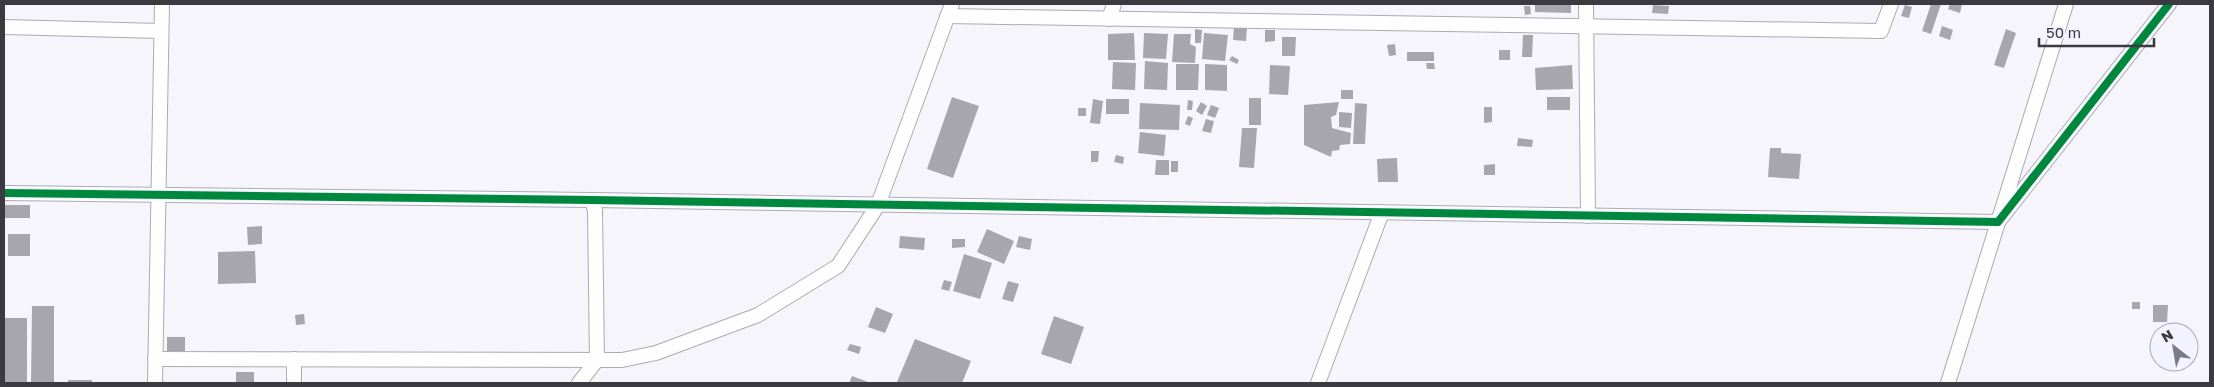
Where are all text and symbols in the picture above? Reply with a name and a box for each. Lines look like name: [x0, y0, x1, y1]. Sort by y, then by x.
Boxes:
scale bar: [2039, 15, 2154, 47]
text: 50 m: [2046, 23, 2081, 41]
north arrow: [2149, 322, 2199, 372]
text: N: [2158, 325, 2176, 345]

